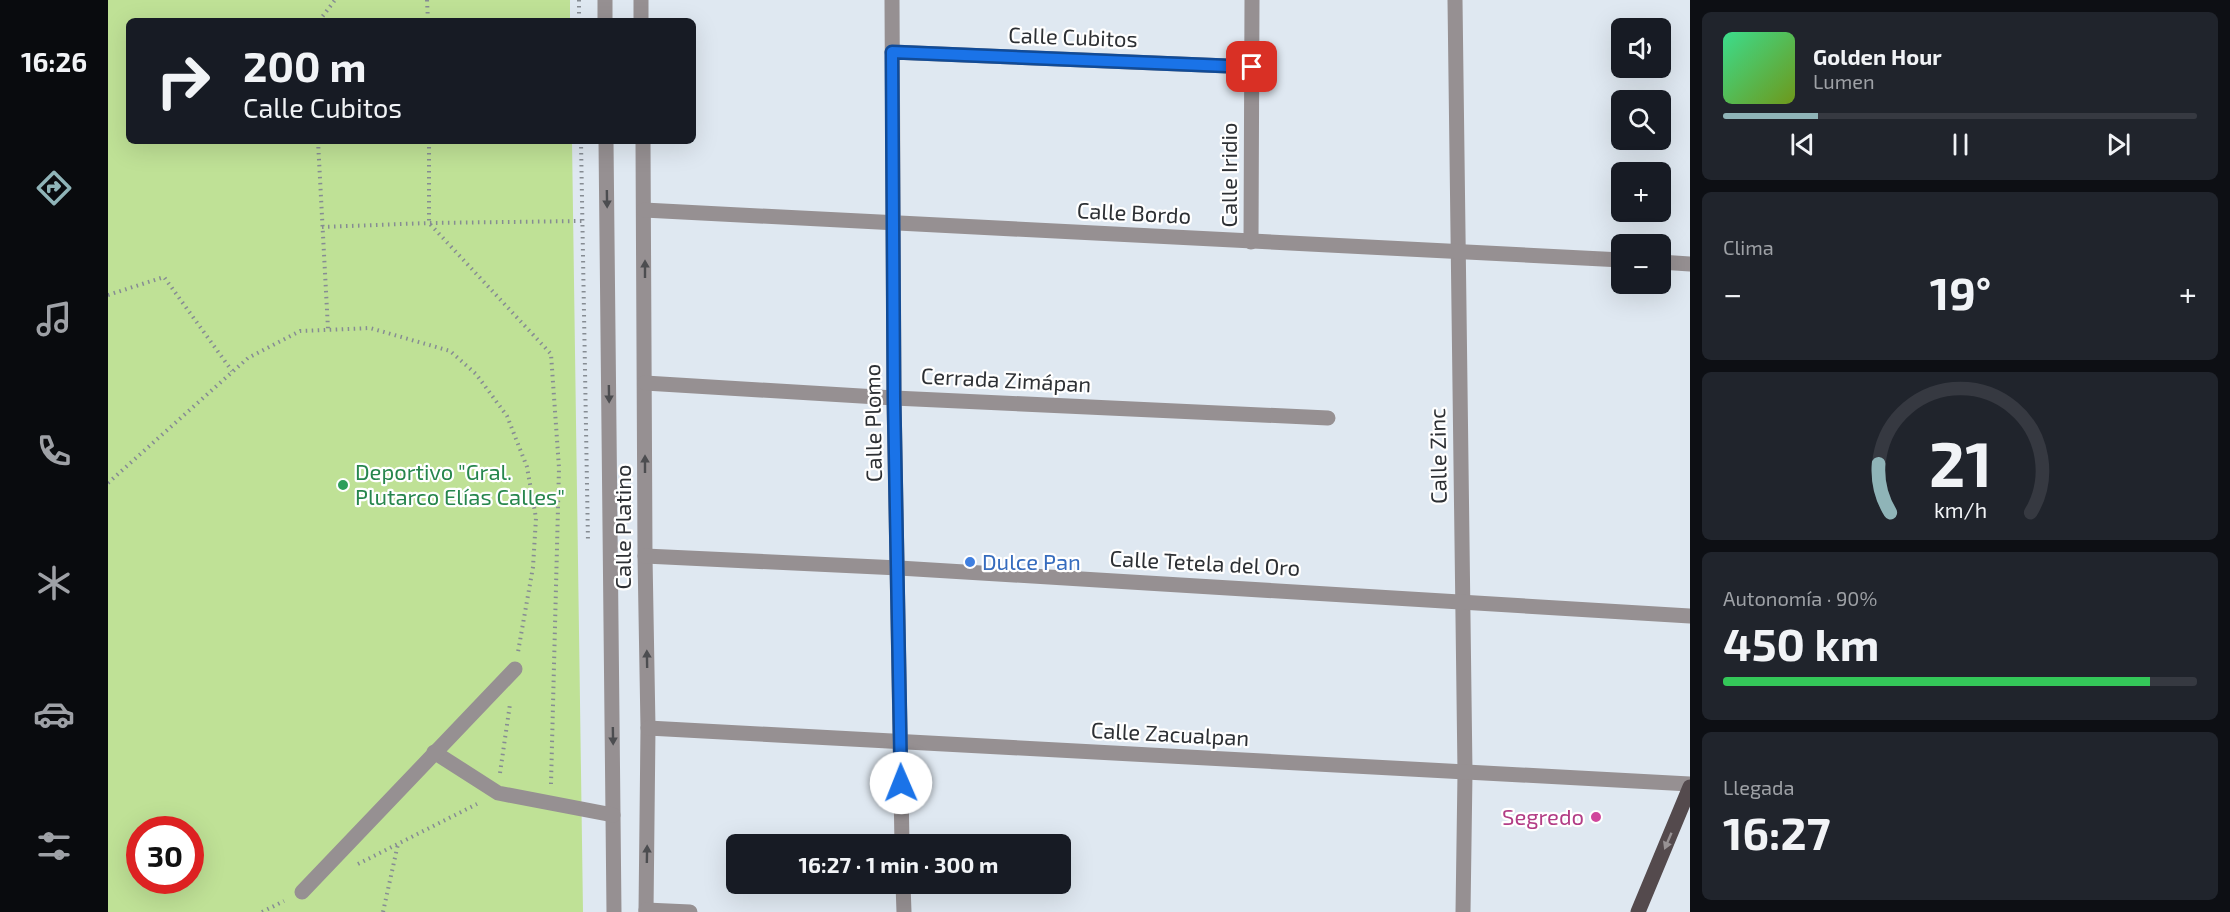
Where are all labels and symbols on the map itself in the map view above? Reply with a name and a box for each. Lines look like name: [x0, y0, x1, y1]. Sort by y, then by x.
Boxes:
street label: Calle Cubitos: [1008, 21, 1138, 51]
pin: [1226, 41, 1277, 92]
street label: Calle Iridio: [1215, 122, 1241, 228]
one-way arrow: [602, 190, 612, 209]
street label: Calle Bordo: [1076, 196, 1192, 228]
one-way arrow: [640, 259, 650, 278]
street label: Cerrada Zimápan: [920, 362, 1092, 396]
street label: Calle Plomo: [858, 364, 886, 482]
one-way arrow: [604, 385, 614, 404]
street label: Calle Zinc: [1423, 408, 1451, 504]
one-way arrow: [640, 454, 650, 473]
place label: Deportivo "Gral. Plutarco Elías Calles": [355, 458, 565, 509]
street label: Calle Platino: [609, 464, 635, 590]
marker: Deportivo "Gral. Plutarco Elías Calles": [336, 478, 350, 492]
street label: Calle Tetela del Oro: [1109, 544, 1301, 580]
place label: Dulce Pan: [982, 548, 1081, 574]
marker: Dulce Pan: [963, 555, 977, 569]
one-way arrow: [642, 649, 652, 668]
street label: Calle Zacualpan: [1090, 716, 1250, 750]
one-way arrow: [608, 727, 617, 746]
position arrow: [869, 751, 933, 815]
place label: Segredo: [1502, 803, 1584, 829]
marker: Segredo: [1589, 810, 1603, 824]
speed limit sign: 30: [126, 816, 204, 894]
one-way arrow: [1663, 832, 1673, 850]
one-way arrow: [642, 844, 652, 863]

